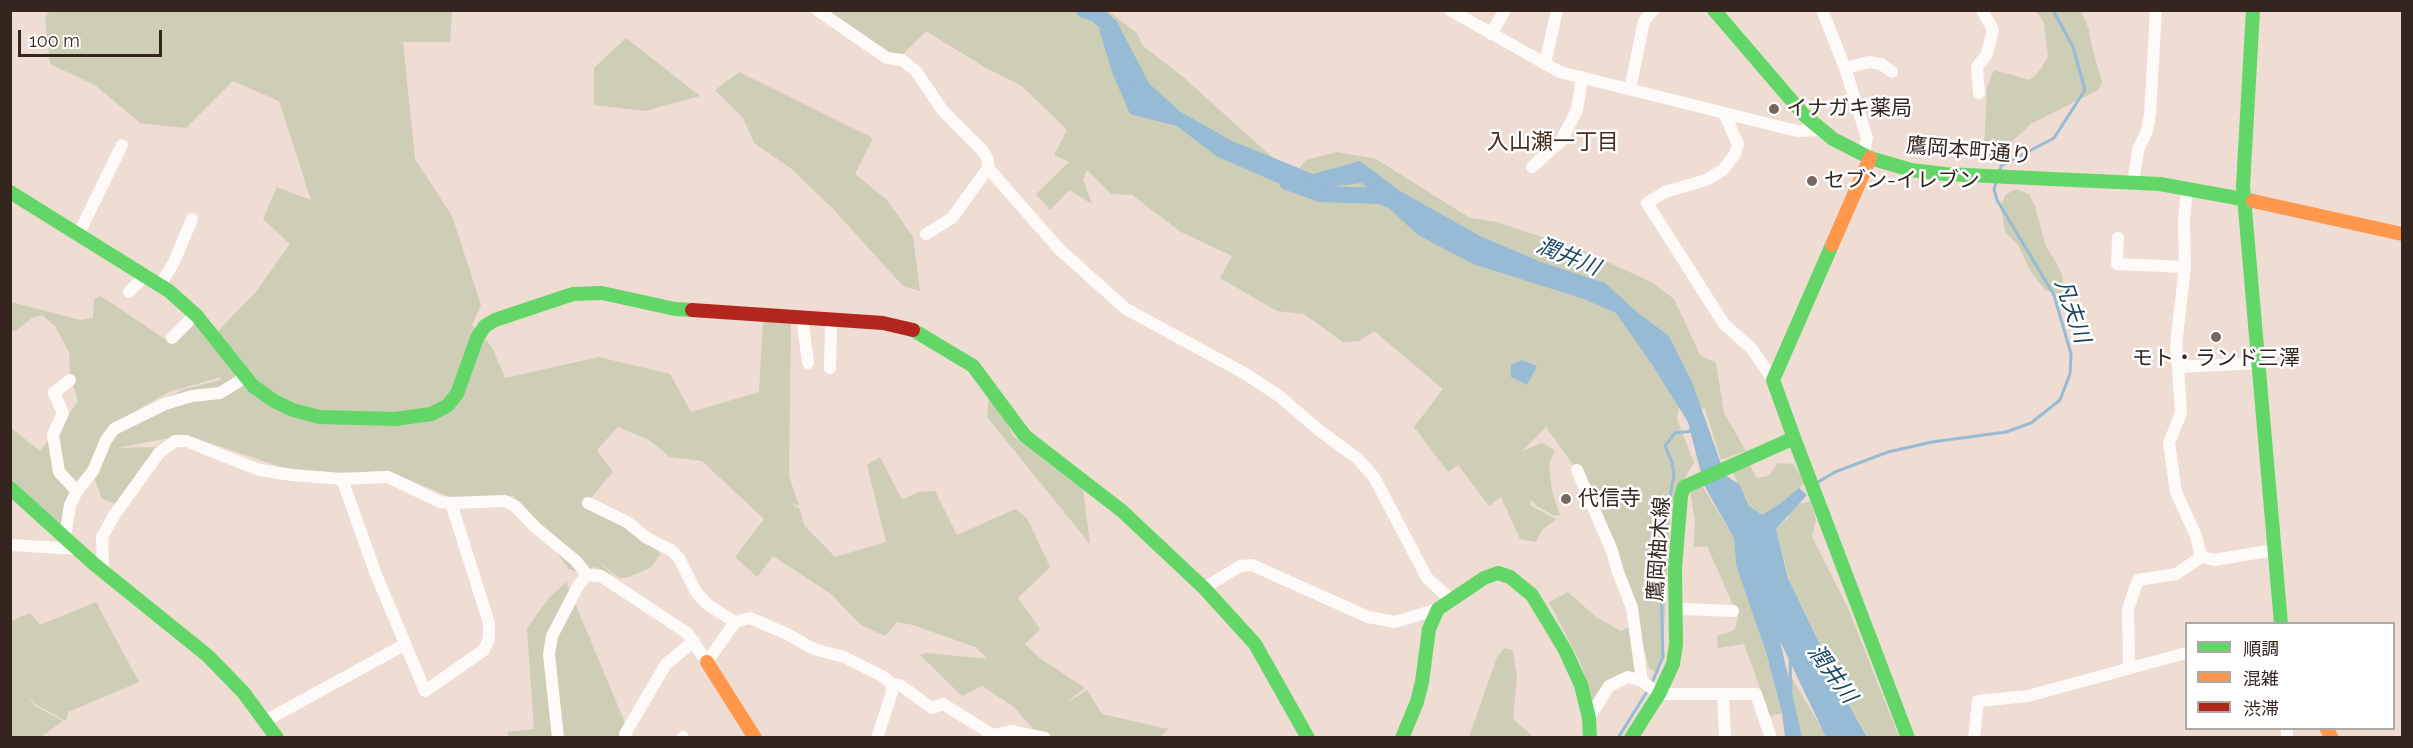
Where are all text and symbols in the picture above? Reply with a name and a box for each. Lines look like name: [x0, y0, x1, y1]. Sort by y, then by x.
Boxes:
scale bar: [21, 18, 165, 56]
text: 100 m: [29, 30, 80, 51]
place label: イナガキ薬局: [1786, 96, 1912, 122]
marker: イナガキ薬局: [1767, 102, 1781, 116]
district label: 入山瀬一丁目: [1487, 129, 1619, 155]
street label: 鷹岡本町通り: [1905, 133, 2033, 169]
place label: セブン-イレブン: [1824, 168, 1980, 194]
marker: セブン-イレブン: [1805, 174, 1819, 188]
water label: 潤井川: [1532, 232, 1604, 282]
water label: 凡夫川: [2049, 276, 2095, 346]
marker: モト・ランド三澤: [2209, 330, 2223, 344]
place label: モト・ランド三澤: [2132, 346, 2300, 372]
place label: 代信寺: [1578, 486, 1641, 512]
marker: 代信寺: [1559, 492, 1573, 506]
street label: 鷹岡柚木線: [1643, 496, 1675, 602]
legend: [2185, 622, 2395, 730]
text: 順調: [2243, 638, 2279, 659]
water label: 潤井川: [1802, 640, 1862, 708]
text: 混雑: [2243, 668, 2279, 689]
text: 渋滞: [2243, 698, 2279, 719]

